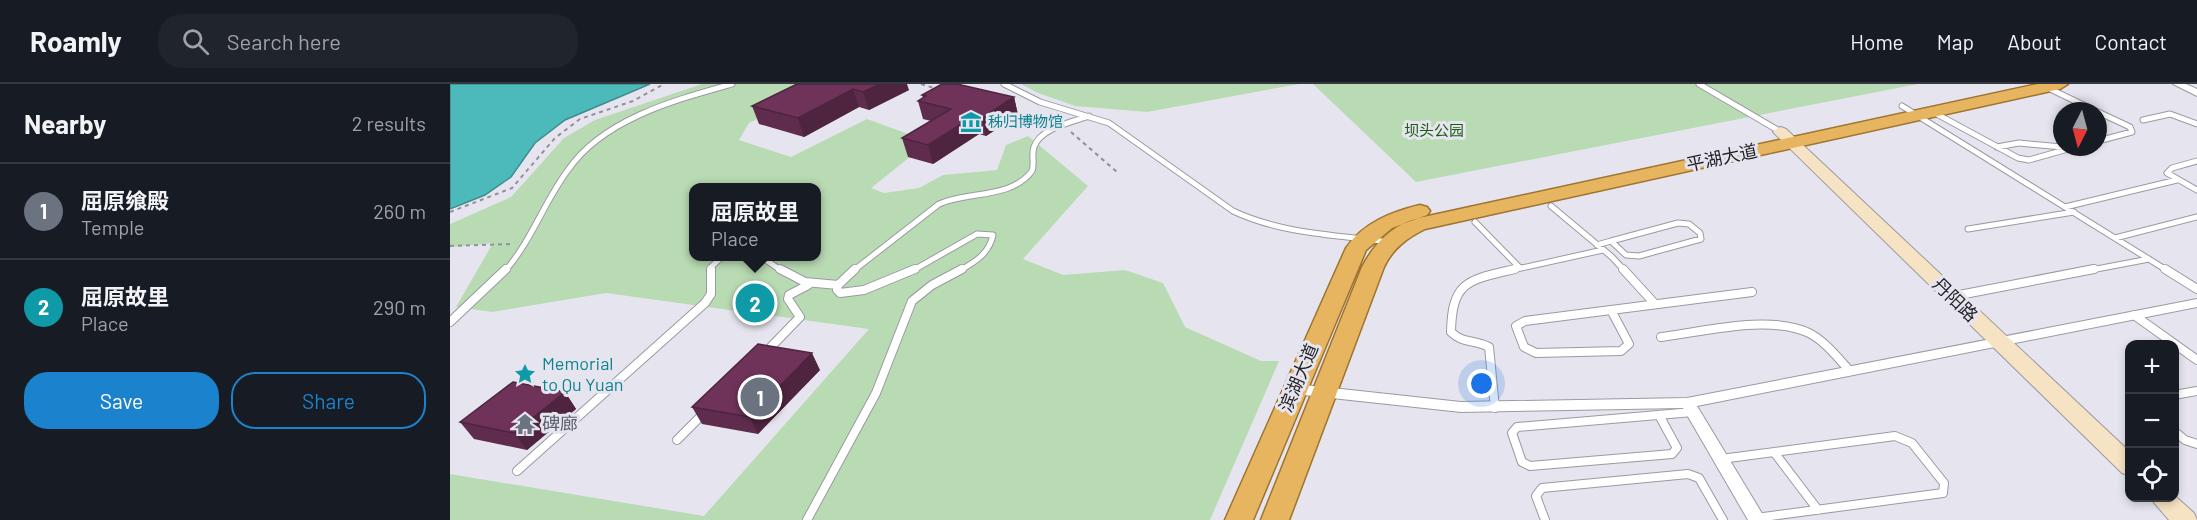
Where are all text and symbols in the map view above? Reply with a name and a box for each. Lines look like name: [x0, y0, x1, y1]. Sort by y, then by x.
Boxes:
search box: [158, 14, 578, 68]
text: Roamly: [30, 24, 122, 58]
icon: search: [179, 25, 212, 58]
text: Search here: [227, 28, 341, 54]
text: Home: [1850, 29, 1904, 54]
text: Map: [1937, 29, 1974, 54]
text: About: [2007, 29, 2062, 54]
text: Contact: [2095, 29, 2167, 54]
north arrow: [2053, 102, 2107, 156]
text: Nearby: [24, 108, 106, 139]
museum icon: 秭归博物馆: [959, 110, 983, 134]
text: 2 results: [352, 111, 426, 135]
place label: 秭归博物馆: [988, 112, 1063, 130]
park label: 坝头公园: [1404, 121, 1464, 139]
street label: 平湖大道: [1684, 139, 1759, 175]
popup: [689, 183, 821, 261]
text: 屈原飨殿: [81, 187, 169, 213]
text: 屈原故里: [711, 198, 799, 224]
text: 1: [40, 199, 47, 223]
text: 260 m: [373, 199, 426, 223]
text: Temple: [81, 215, 144, 239]
text: Place: [711, 226, 759, 250]
street label: 丹阳路: [1929, 273, 1983, 326]
pin: 2: [736, 280, 774, 326]
text: 屈原故里: [81, 283, 169, 309]
text: 2: [38, 295, 49, 319]
text: 290 m: [373, 295, 426, 319]
text: Place: [81, 311, 129, 335]
street label: 滨湖大道: [1274, 340, 1322, 415]
map controls: [2125, 340, 2179, 502]
button: +: [2125, 340, 2179, 394]
place label: Memorial to Qu Yuan: [542, 352, 624, 395]
place icon: Memorial to Qu Yuan: [513, 362, 537, 386]
your location: [1467, 369, 1496, 398]
button: Save: [24, 372, 219, 429]
button: Share: [231, 372, 426, 429]
pin: 1: [740, 374, 780, 420]
button: −: [2125, 394, 2179, 448]
temple icon: 碑廊: [513, 412, 537, 436]
place label: 碑廊: [542, 412, 578, 434]
button: locate: [2125, 448, 2179, 502]

